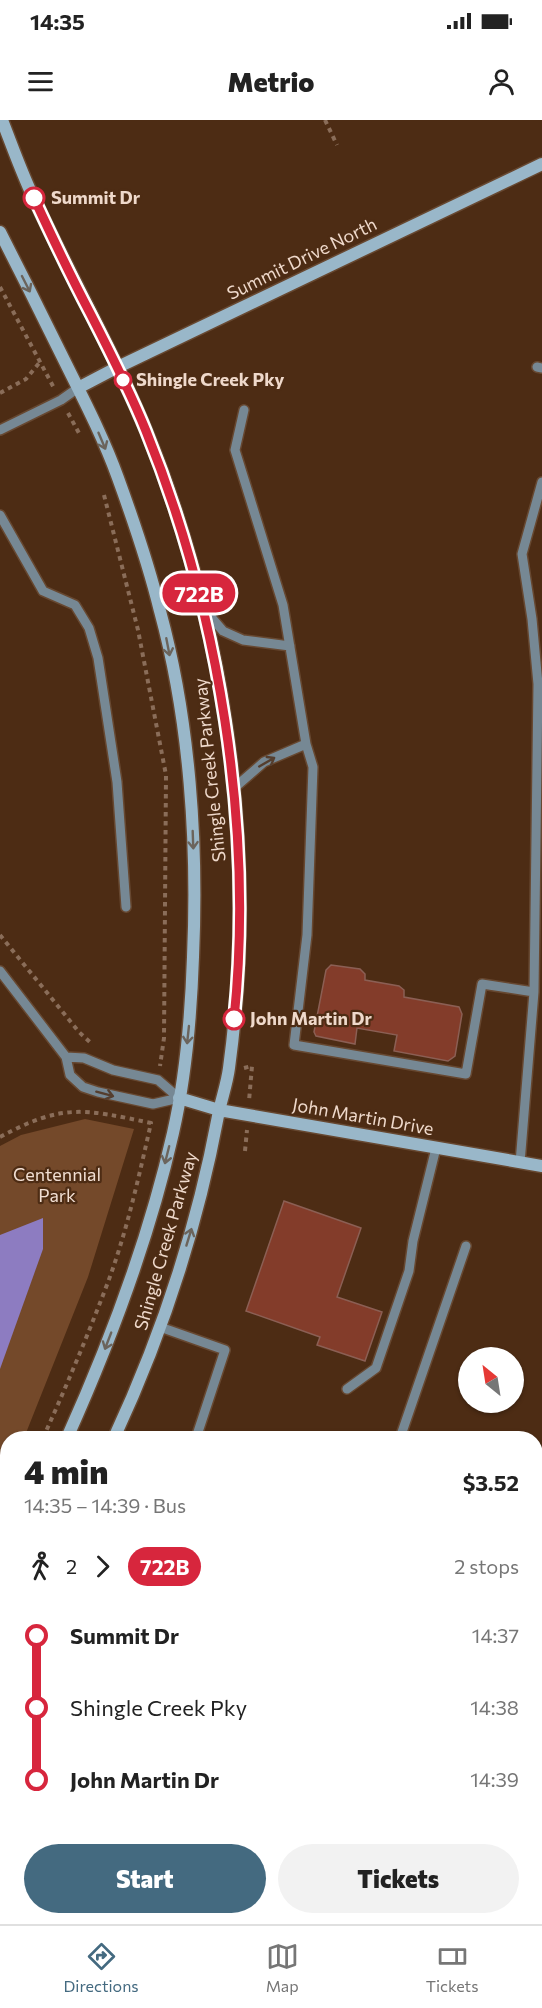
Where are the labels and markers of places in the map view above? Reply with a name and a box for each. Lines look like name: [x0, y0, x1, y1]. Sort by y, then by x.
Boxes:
place label: Summit Dr: [51, 186, 141, 208]
marker: Summit Dr: [23, 187, 45, 209]
place label: Shingle Creek Pky: [136, 368, 285, 390]
marker: Shingle Creek Pky: [114, 371, 132, 389]
place label: John Martin Dr: [250, 1007, 373, 1029]
marker: John Martin Dr: [223, 1008, 245, 1030]

